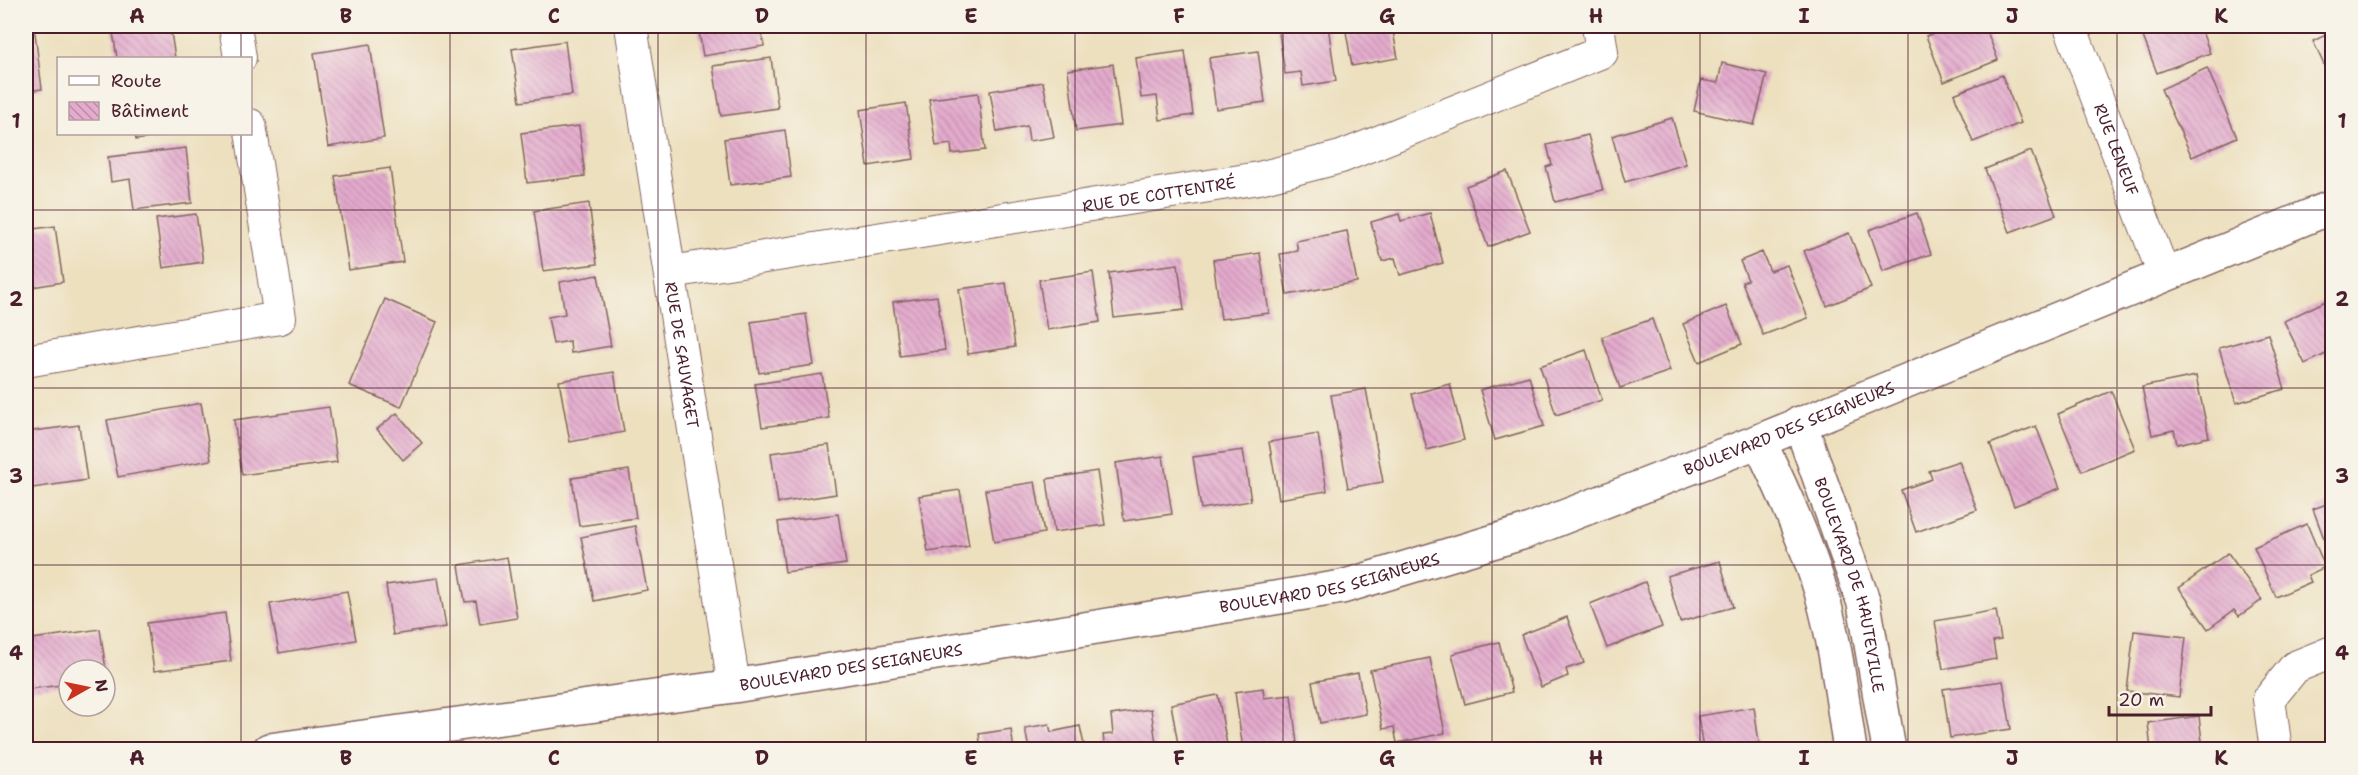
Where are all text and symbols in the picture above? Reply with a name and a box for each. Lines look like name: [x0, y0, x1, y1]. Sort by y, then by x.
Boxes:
text: A: [129, 3, 145, 29]
text: B: [340, 3, 352, 29]
text: C: [548, 3, 560, 29]
text: D: [755, 3, 769, 29]
text: E: [964, 3, 978, 29]
text: F: [1173, 3, 1185, 29]
text: G: [1379, 3, 1395, 29]
text: H: [1589, 3, 1603, 29]
text: I: [1798, 3, 1810, 29]
text: J: [2006, 3, 2019, 29]
text: K: [2214, 3, 2228, 29]
legend: [57, 57, 252, 135]
text: Route: [111, 69, 162, 93]
text: Bâtiment: [111, 99, 189, 123]
street label: RUE LENEUF: [2089, 100, 2143, 199]
text: 1: [11, 108, 21, 134]
text: 1: [2337, 108, 2347, 134]
street label: RUE DE COTTENTRÉ: [1081, 172, 1237, 217]
street label: RUE DE SAUVAGET: [660, 280, 704, 430]
text: 2: [9, 286, 23, 312]
text: 2: [2335, 286, 2349, 312]
street label: BOULEVARD DES SEIGNEURS: [1681, 377, 1898, 480]
text: 3: [9, 463, 23, 489]
text: 3: [2335, 463, 2349, 489]
street label: BOULEVARD DE HAUTEVILLE: [1809, 475, 1889, 694]
street label: BOULEVARD DES SEIGNEURS: [1218, 548, 1442, 618]
street label: BOULEVARD DES SEIGNEURS: [738, 639, 964, 696]
text: 4: [9, 640, 23, 666]
text: 4: [2335, 640, 2349, 666]
north arrow: [57, 658, 117, 718]
text: N: [90, 678, 113, 694]
scale bar: [2109, 679, 2211, 717]
text: 20 m: [2118, 688, 2164, 712]
text: A: [129, 745, 145, 771]
text: B: [340, 745, 352, 771]
text: C: [548, 745, 560, 771]
text: D: [755, 745, 769, 771]
text: E: [964, 745, 978, 771]
text: F: [1173, 745, 1185, 771]
text: G: [1379, 745, 1395, 771]
text: H: [1589, 745, 1603, 771]
text: I: [1798, 745, 1810, 771]
text: J: [2006, 745, 2019, 771]
text: K: [2214, 745, 2228, 771]

